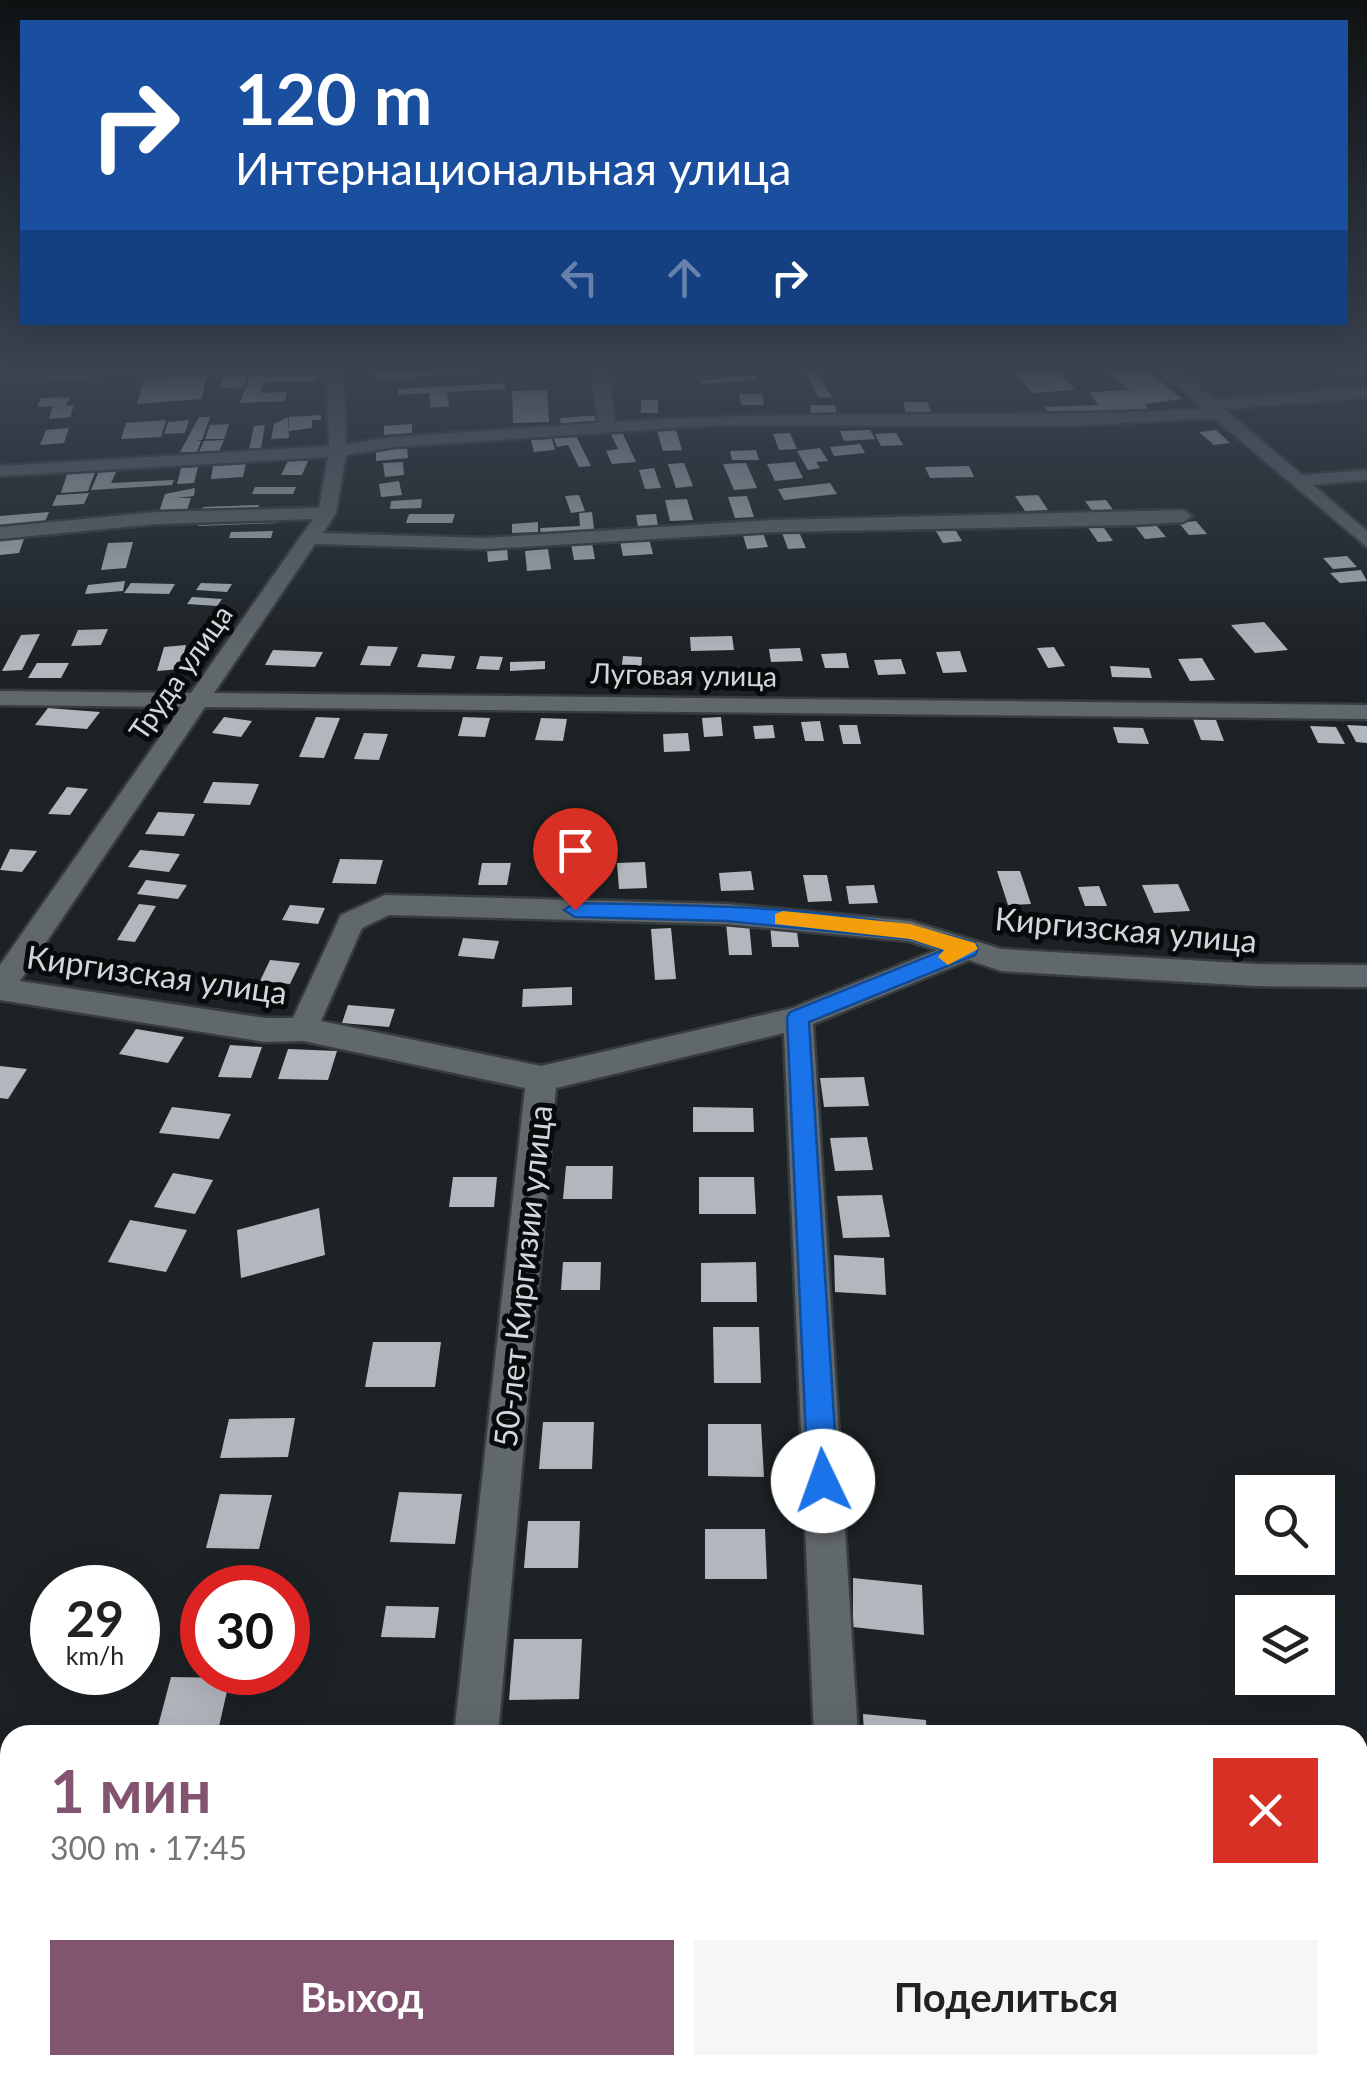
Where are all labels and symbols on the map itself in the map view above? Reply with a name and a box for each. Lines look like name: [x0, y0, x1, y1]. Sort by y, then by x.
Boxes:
street label: Труда улица: [121, 598, 239, 746]
street label: Луговая улица: [589, 655, 778, 693]
pin: [533, 808, 618, 911]
street label: Киргизская улица: [993, 898, 1259, 960]
street label: Киргизская улица: [24, 936, 290, 1012]
street label: 50-лет Киргизии улица: [485, 1103, 559, 1449]
position arrow: [771, 1429, 875, 1533]
speed limit sign: 30: [180, 1565, 310, 1695]

